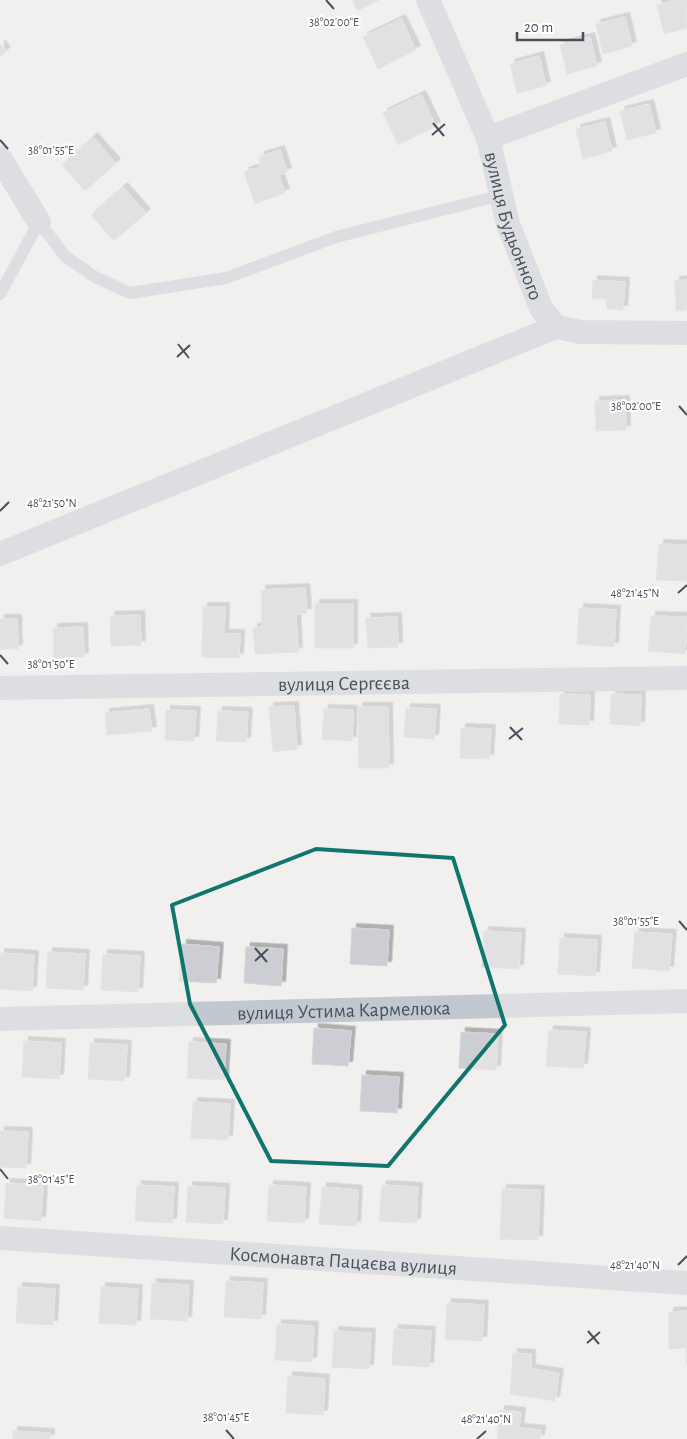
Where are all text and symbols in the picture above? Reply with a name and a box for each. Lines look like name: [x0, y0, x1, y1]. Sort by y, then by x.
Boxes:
scale bar: [517, 10, 583, 42]
text: 38°02'00"E: [309, 16, 359, 28]
text: 20 m: [524, 20, 553, 35]
text: 38°01'55"E: [28, 144, 74, 156]
street label: вулиця Будьонного: [481, 150, 546, 303]
text: 38°02'00"E: [611, 400, 661, 412]
text: 48°21'50"N: [27, 497, 77, 509]
text: 48°21'45"N: [611, 587, 659, 599]
text: 38°01'50"E: [27, 658, 75, 670]
street label: вулиця Сергєєва: [278, 673, 410, 695]
text: 38°01'55"E: [613, 915, 659, 927]
street label: вулиця Устима Кармелюка: [237, 998, 451, 1024]
text: 38°01'45"E: [28, 1173, 74, 1185]
street label: Космонавта Пацаєва вулиця: [229, 1244, 458, 1279]
text: 48°21'40"N: [610, 1259, 660, 1271]
text: 38°01'45"E: [203, 1411, 249, 1423]
text: 48°21'40"N: [461, 1413, 511, 1425]

